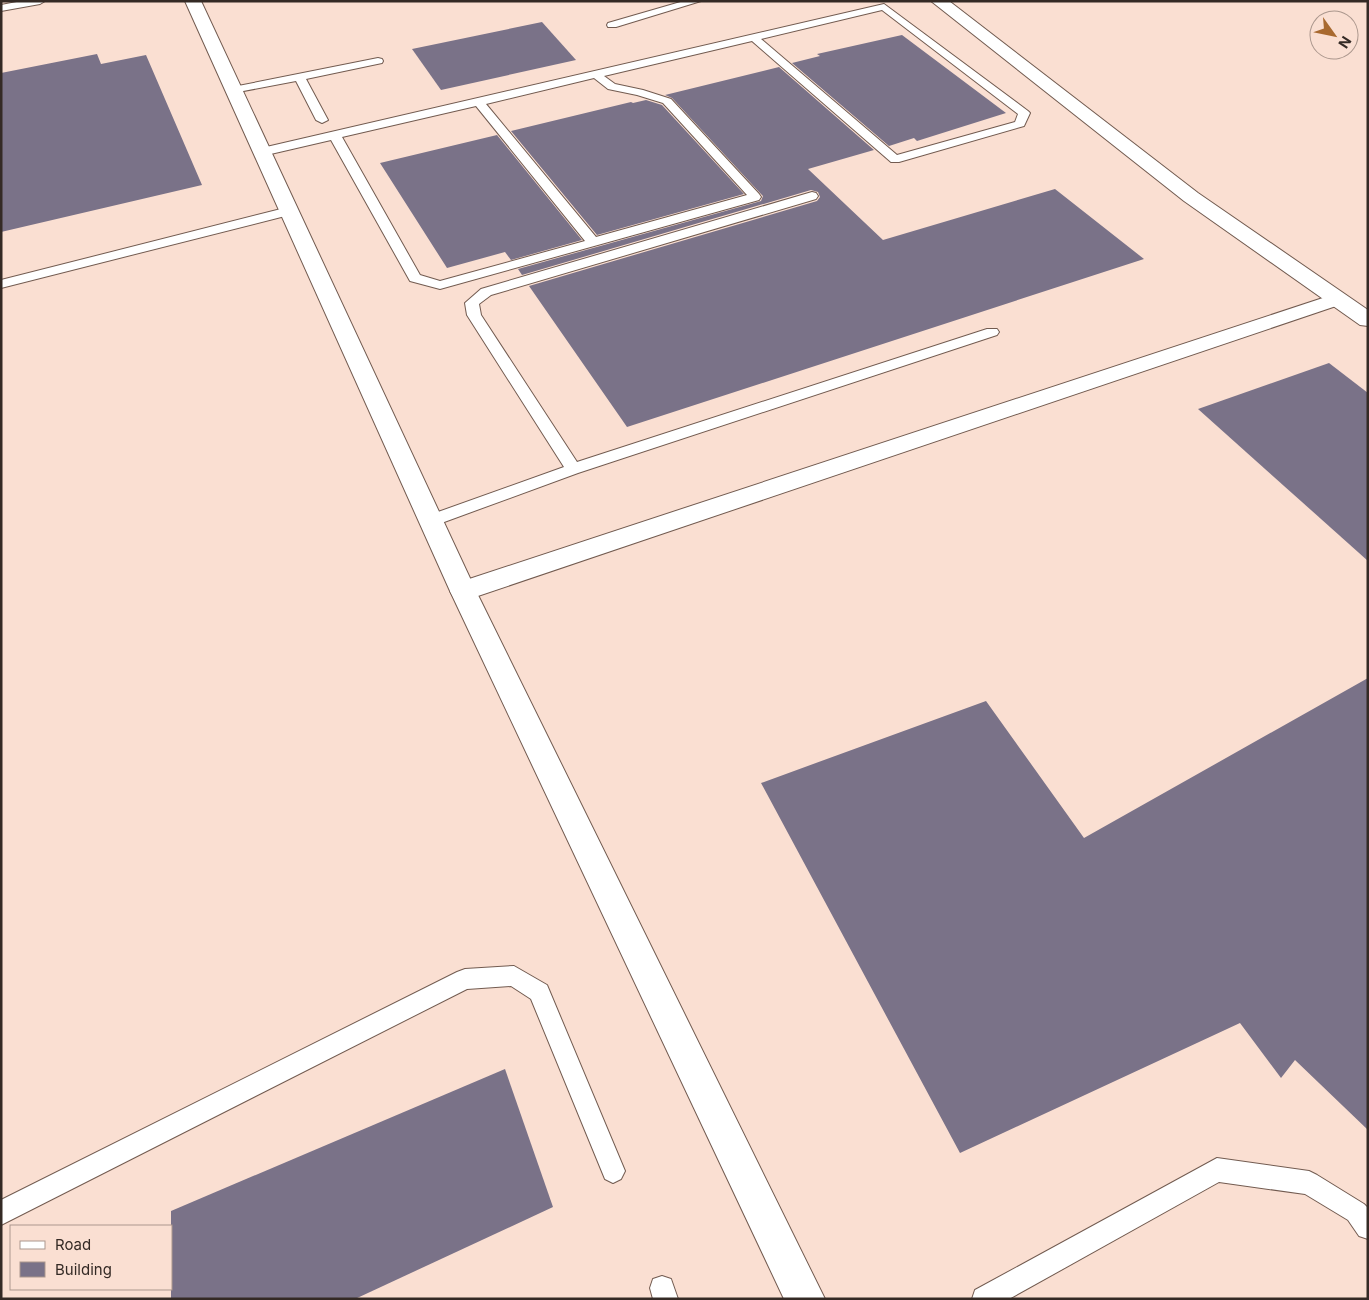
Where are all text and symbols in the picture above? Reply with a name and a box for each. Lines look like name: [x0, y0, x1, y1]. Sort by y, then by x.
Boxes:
north arrow: [1309, 10, 1359, 60]
text: N: [1335, 33, 1355, 51]
legend: [10, 1225, 172, 1290]
text: Road: [55, 1235, 91, 1254]
text: Building: [55, 1260, 112, 1279]

